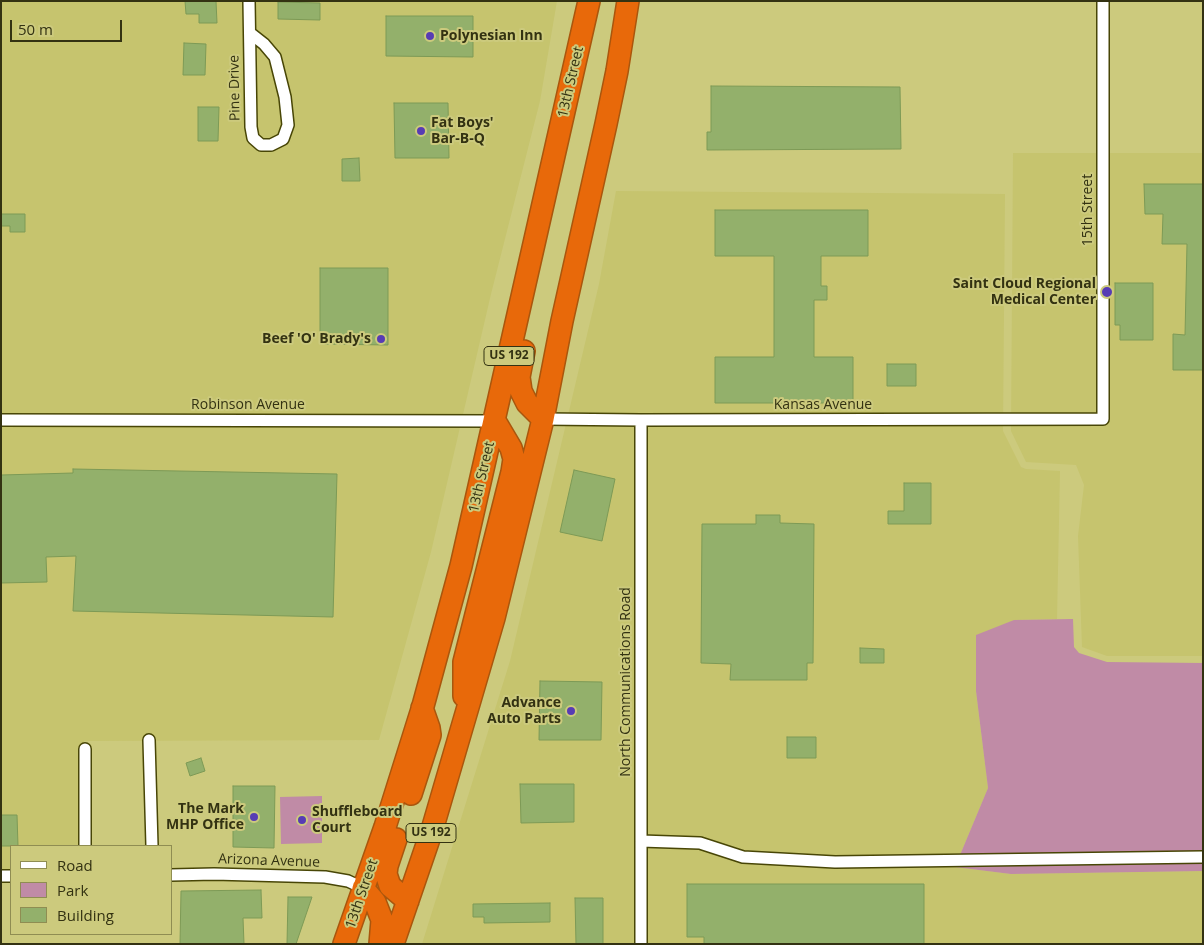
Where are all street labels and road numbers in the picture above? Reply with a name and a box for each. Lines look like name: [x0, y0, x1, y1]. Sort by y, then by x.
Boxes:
street label: 13th Street: [555, 45, 587, 119]
street label: Pine Drive: [226, 55, 244, 121]
street label: 15th Street: [1080, 174, 1096, 246]
road number: US 192: [484, 346, 534, 366]
street label: Robinson Avenue: [191, 397, 305, 413]
street label: Kansas Avenue: [774, 397, 872, 413]
street label: 13th Street: [466, 440, 498, 514]
street label: North Communications Road: [618, 587, 634, 777]
road number: US 192: [406, 824, 456, 842]
street label: Arizona Avenue: [218, 851, 320, 871]
street label: 13th Street: [342, 857, 382, 931]

